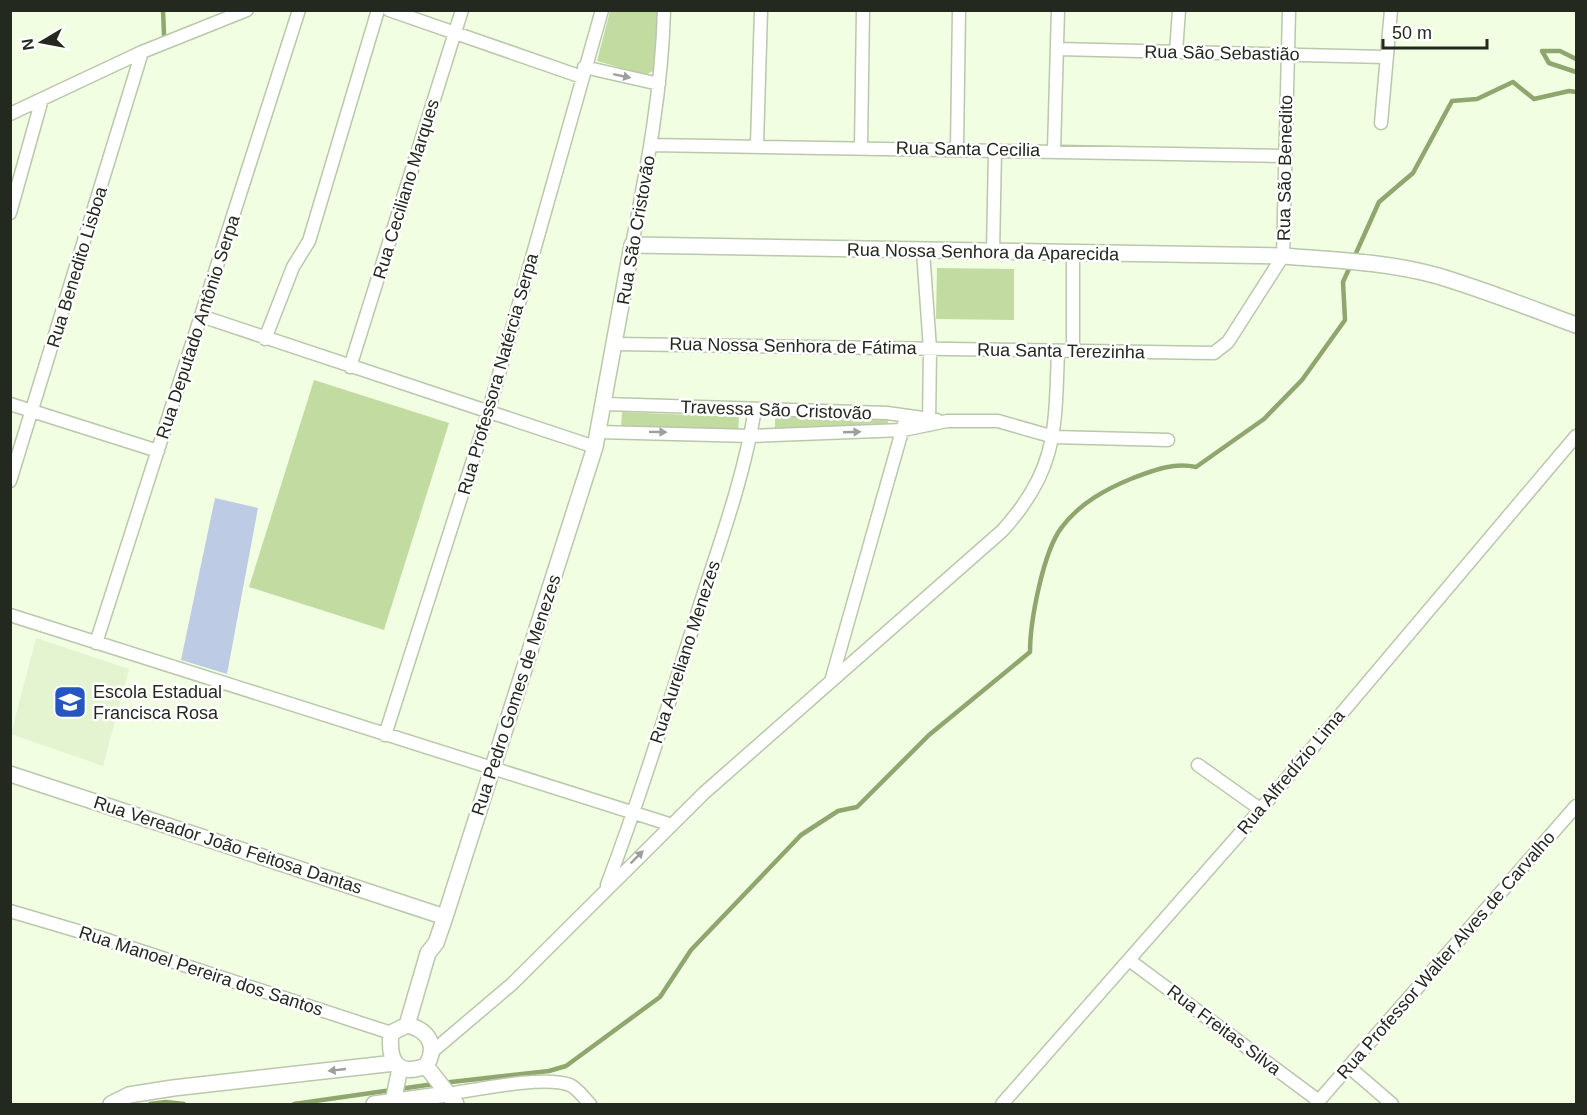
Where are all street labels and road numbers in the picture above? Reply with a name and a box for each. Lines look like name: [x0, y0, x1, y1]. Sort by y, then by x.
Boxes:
street label: Rua São Sebastião: [1144, 42, 1300, 64]
street label: Rua São Benedito: [1274, 95, 1296, 241]
street label: Rua Ceciliano Marques: [369, 97, 443, 281]
street label: Rua Santa Cecilia: [896, 138, 1041, 160]
street label: Rua São Cristovão: [613, 154, 659, 306]
street label: Rua Benedito Lisboa: [43, 183, 111, 350]
street label: Rua Deputado Antônio Serpa: [152, 212, 244, 441]
street label: Rua Nossa Senhora da Aparecida: [847, 240, 1120, 264]
street label: Rua Professora Natércia Serpa: [454, 250, 542, 497]
street label: Rua Nossa Senhora de Fátima: [669, 334, 918, 358]
street label: Rua Santa Terezinha: [977, 340, 1146, 362]
street label: Travessa São Cristovão: [680, 397, 872, 423]
street label: Rua Aureliano Menezes: [646, 558, 724, 746]
street label: Rua Pedro Gomes de Menezes: [468, 572, 564, 818]
street label: Rua Alfredízio Lima: [1233, 705, 1349, 838]
street label: Rua Vereador João Feitosa Dantas: [91, 792, 365, 898]
street label: Rua Professor Walter Alves de Carvalho: [1333, 827, 1559, 1083]
street label: Rua Manoel Pereira dos Santos: [77, 922, 325, 1020]
street label: Rua Freitas Silva: [1163, 981, 1286, 1080]

